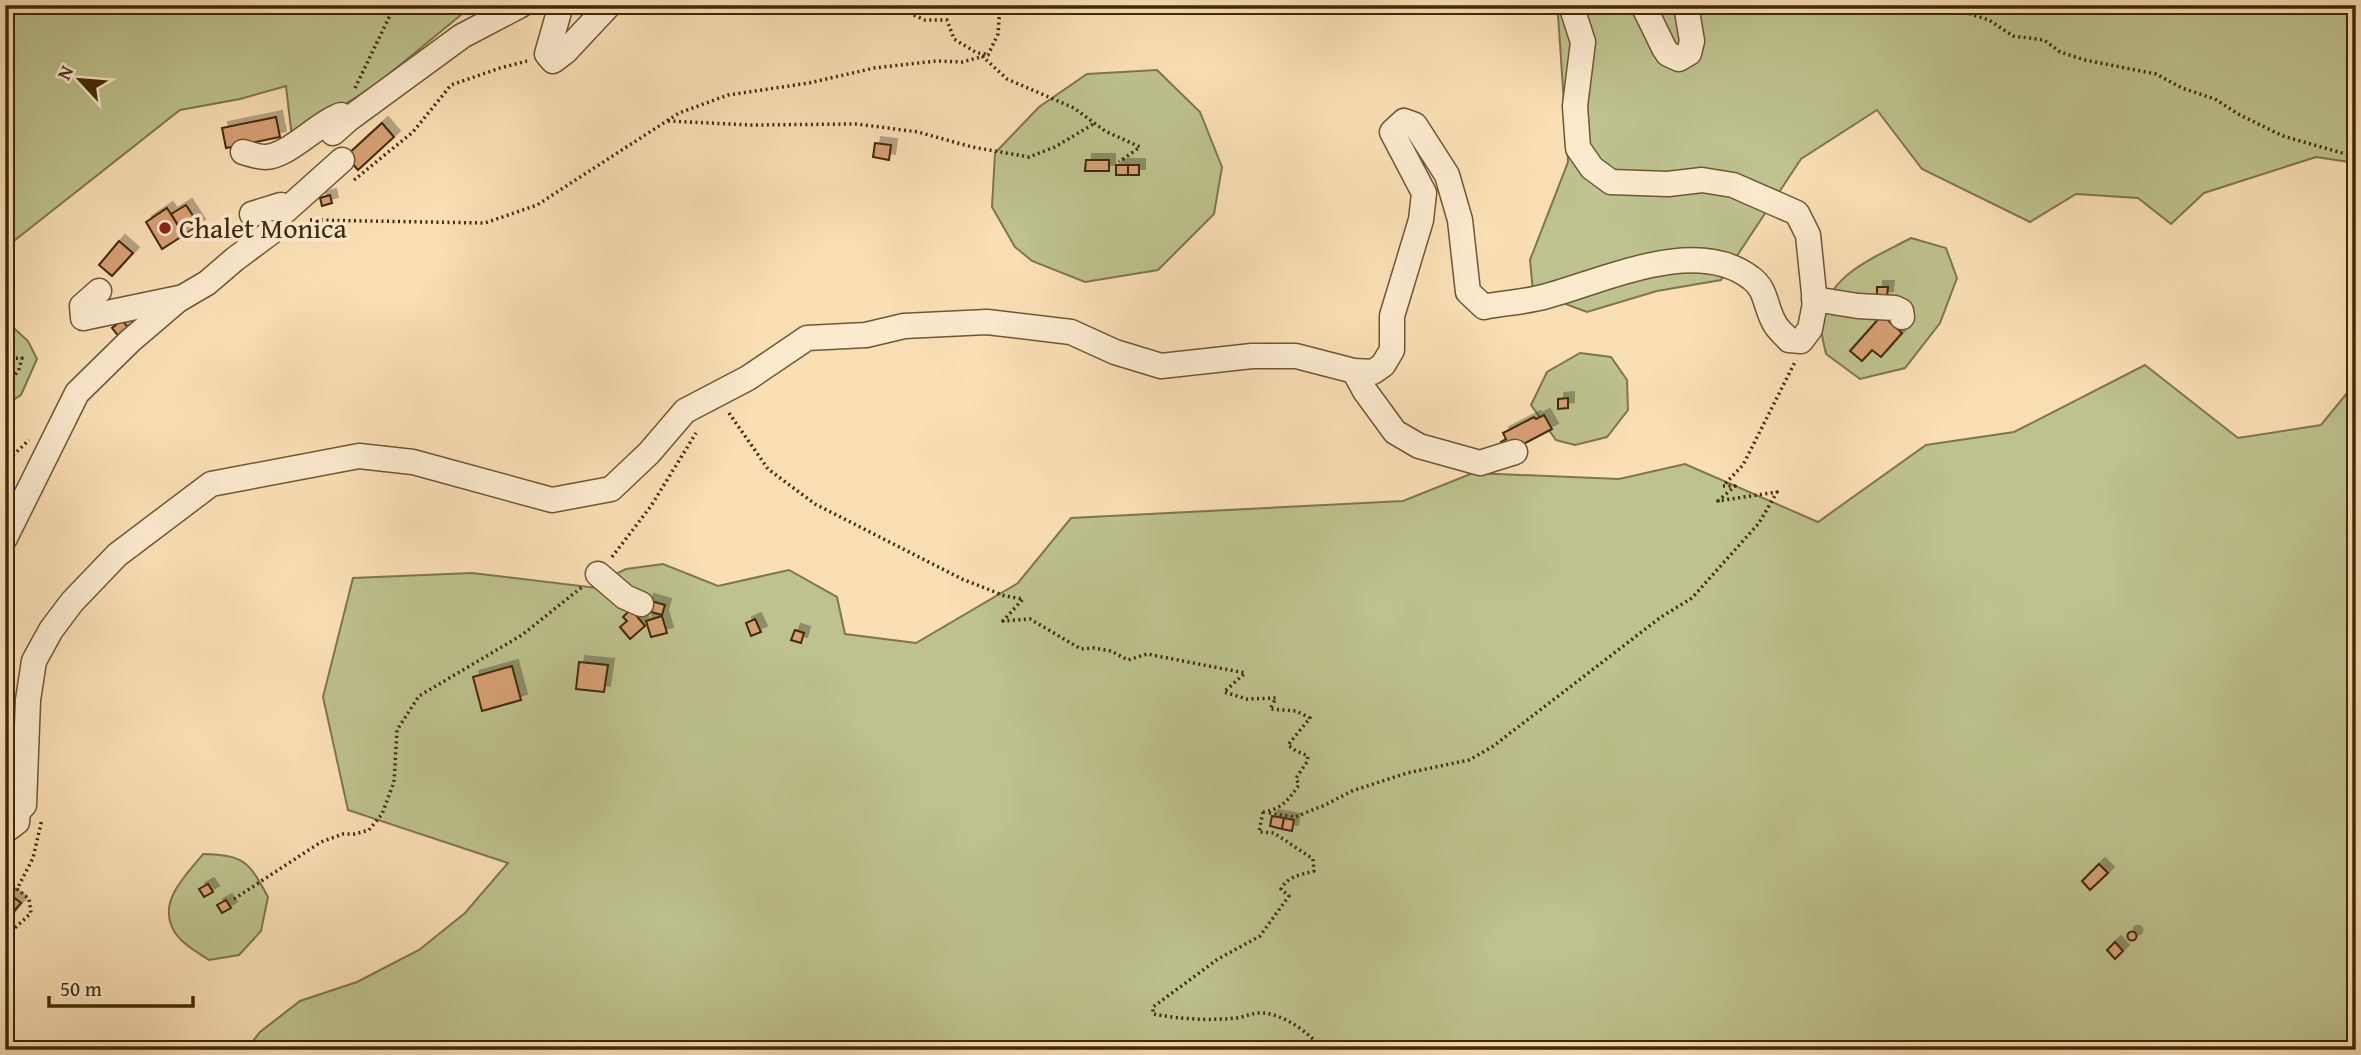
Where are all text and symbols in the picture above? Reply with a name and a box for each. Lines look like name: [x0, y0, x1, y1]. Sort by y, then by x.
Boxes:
north arrow: [46, 46, 116, 116]
text: N: [49, 60, 80, 84]
place label: Chalet Monica: [179, 207, 347, 248]
marker: Chalet Monica: [157, 220, 173, 236]
scale bar: [49, 964, 192, 1008]
text: 50 m: [60, 973, 102, 1004]

